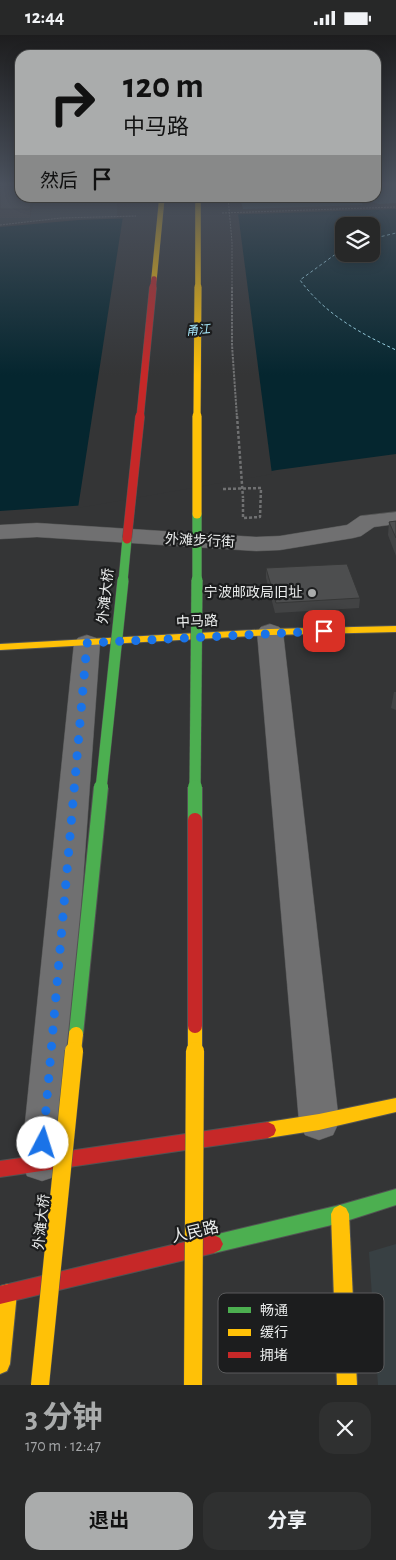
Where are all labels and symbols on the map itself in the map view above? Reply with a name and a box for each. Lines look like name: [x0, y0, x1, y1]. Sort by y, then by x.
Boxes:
water label: 甬江: [185, 323, 213, 337]
street label: 外滩步行街: [165, 530, 235, 550]
street label: 外滩大桥: [94, 567, 116, 625]
place label: 宁波邮政局旧址: [204, 584, 302, 600]
marker: 宁波邮政局旧址: [306, 587, 318, 599]
pin: [303, 610, 345, 652]
street label: 中马路: [176, 613, 218, 630]
position arrow: [16, 1116, 68, 1168]
street label: 外滩大桥: [30, 1193, 52, 1251]
street label: 人民路: [170, 1218, 220, 1245]
legend: [218, 1293, 384, 1373]
text: 畅通: [260, 1303, 288, 1318]
text: 缓行: [260, 1325, 288, 1340]
text: 拥堵: [260, 1348, 288, 1363]

